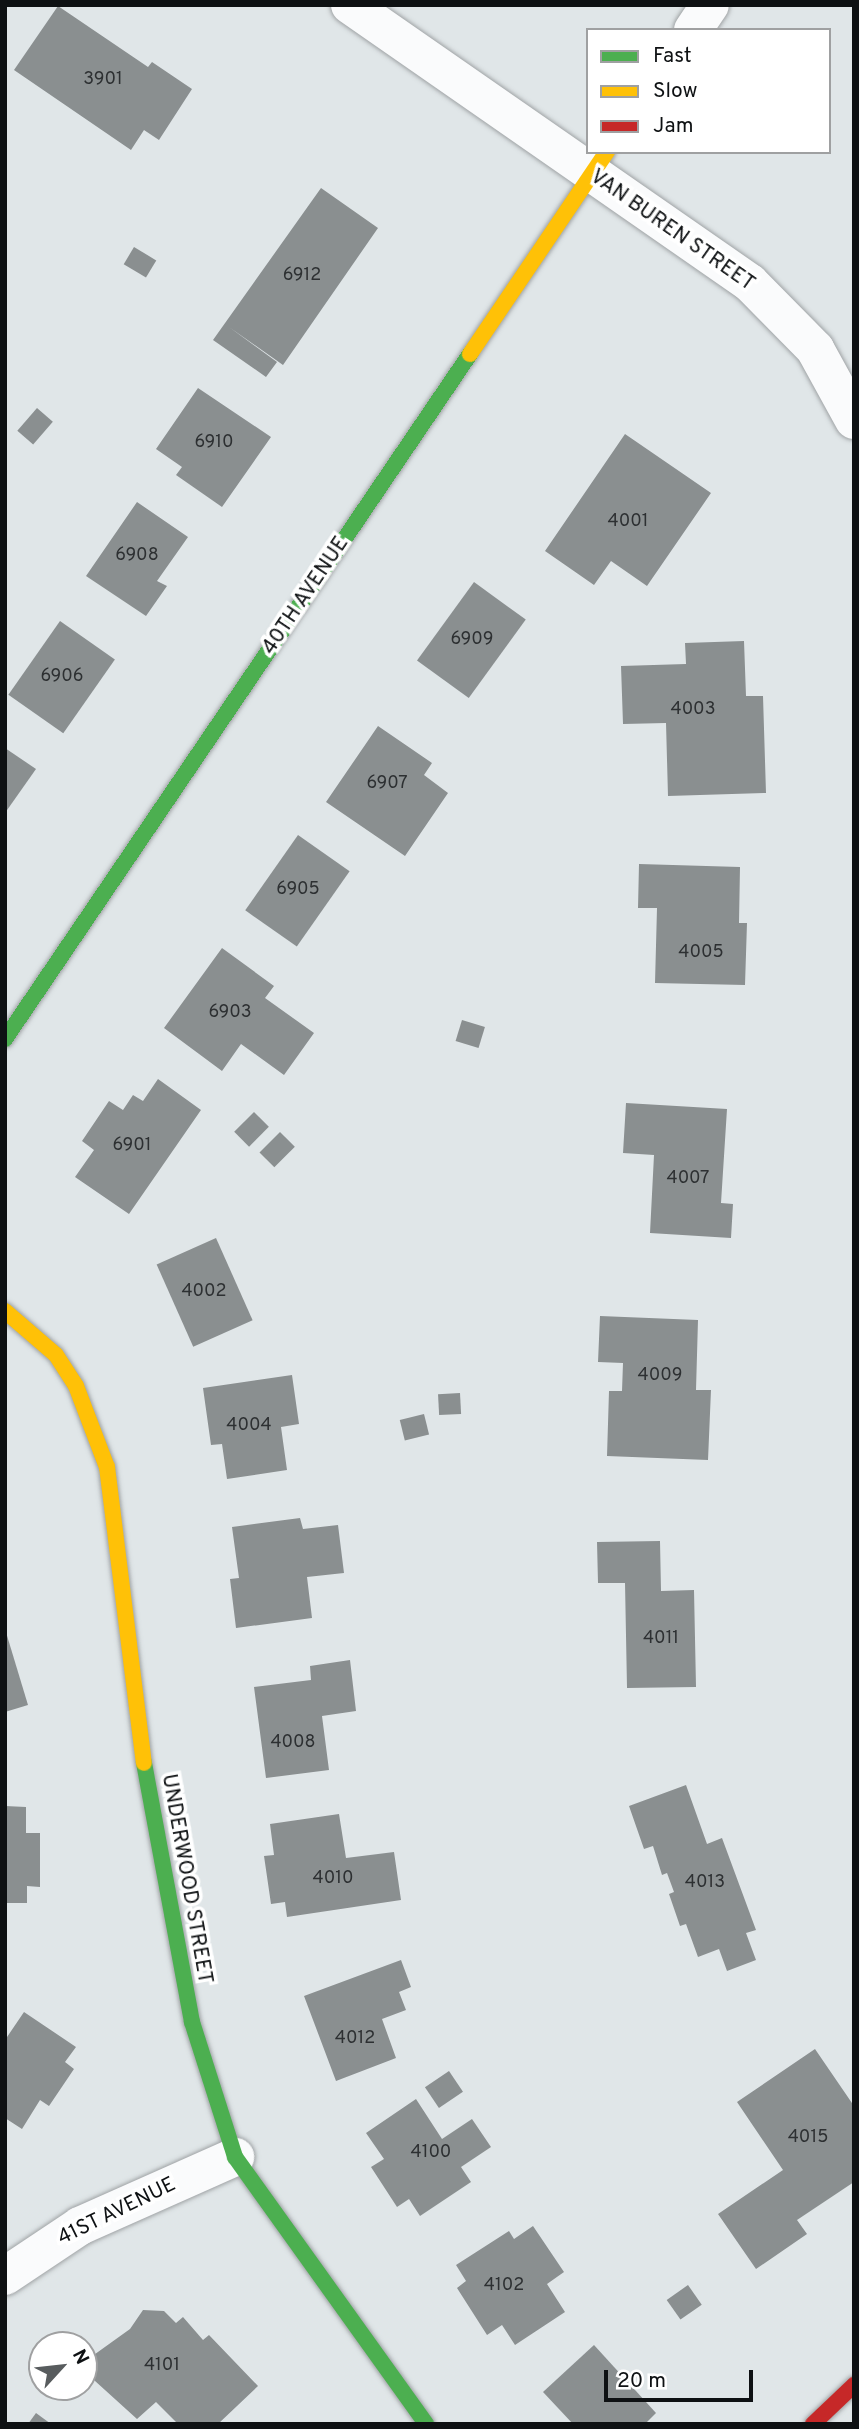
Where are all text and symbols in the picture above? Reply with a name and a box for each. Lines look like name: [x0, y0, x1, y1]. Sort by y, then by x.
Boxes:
legend: [586, 28, 831, 154]
text: Fast: [653, 43, 692, 70]
house number: 3901: [83, 69, 123, 91]
text: Slow: [653, 78, 698, 105]
text: Jam: [653, 113, 694, 140]
street label: VAN BUREN STREET: [585, 165, 759, 297]
house number: 6912: [283, 265, 321, 287]
house number: 6910: [194, 432, 234, 454]
house number: 4001: [608, 511, 648, 533]
street label: 40TH AVENUE: [257, 532, 355, 660]
house number: 6908: [115, 545, 159, 567]
house number: 6909: [450, 629, 494, 651]
house number: 6906: [40, 666, 84, 688]
house number: 4003: [671, 699, 715, 721]
house number: 6907: [366, 773, 408, 795]
house number: 6905: [276, 879, 320, 901]
house number: 4005: [678, 942, 724, 964]
house number: 6903: [208, 1002, 252, 1024]
house number: 6901: [113, 1135, 151, 1157]
house number: 4007: [666, 1168, 710, 1190]
house number: 4002: [181, 1281, 227, 1303]
house number: 4009: [638, 1365, 682, 1387]
house number: 4004: [226, 1415, 272, 1437]
house number: 4011: [643, 1628, 679, 1650]
house number: 4008: [270, 1732, 316, 1754]
street label: UNDERWOOD STREET: [155, 1772, 217, 1986]
house number: 4010: [312, 1868, 354, 1890]
house number: 4013: [685, 1872, 725, 1894]
house number: 4012: [335, 2028, 375, 2050]
house number: 4015: [788, 2127, 828, 2149]
house number: 4100: [411, 2142, 451, 2164]
street label: 41ST AVENUE: [53, 2172, 181, 2252]
house number: 4102: [484, 2275, 524, 2297]
north arrow: [28, 2331, 98, 2401]
text: N: [66, 2346, 94, 2369]
house number: 4101: [144, 2355, 180, 2377]
scale bar: [607, 2356, 756, 2400]
text: 20 m: [617, 2368, 666, 2395]

